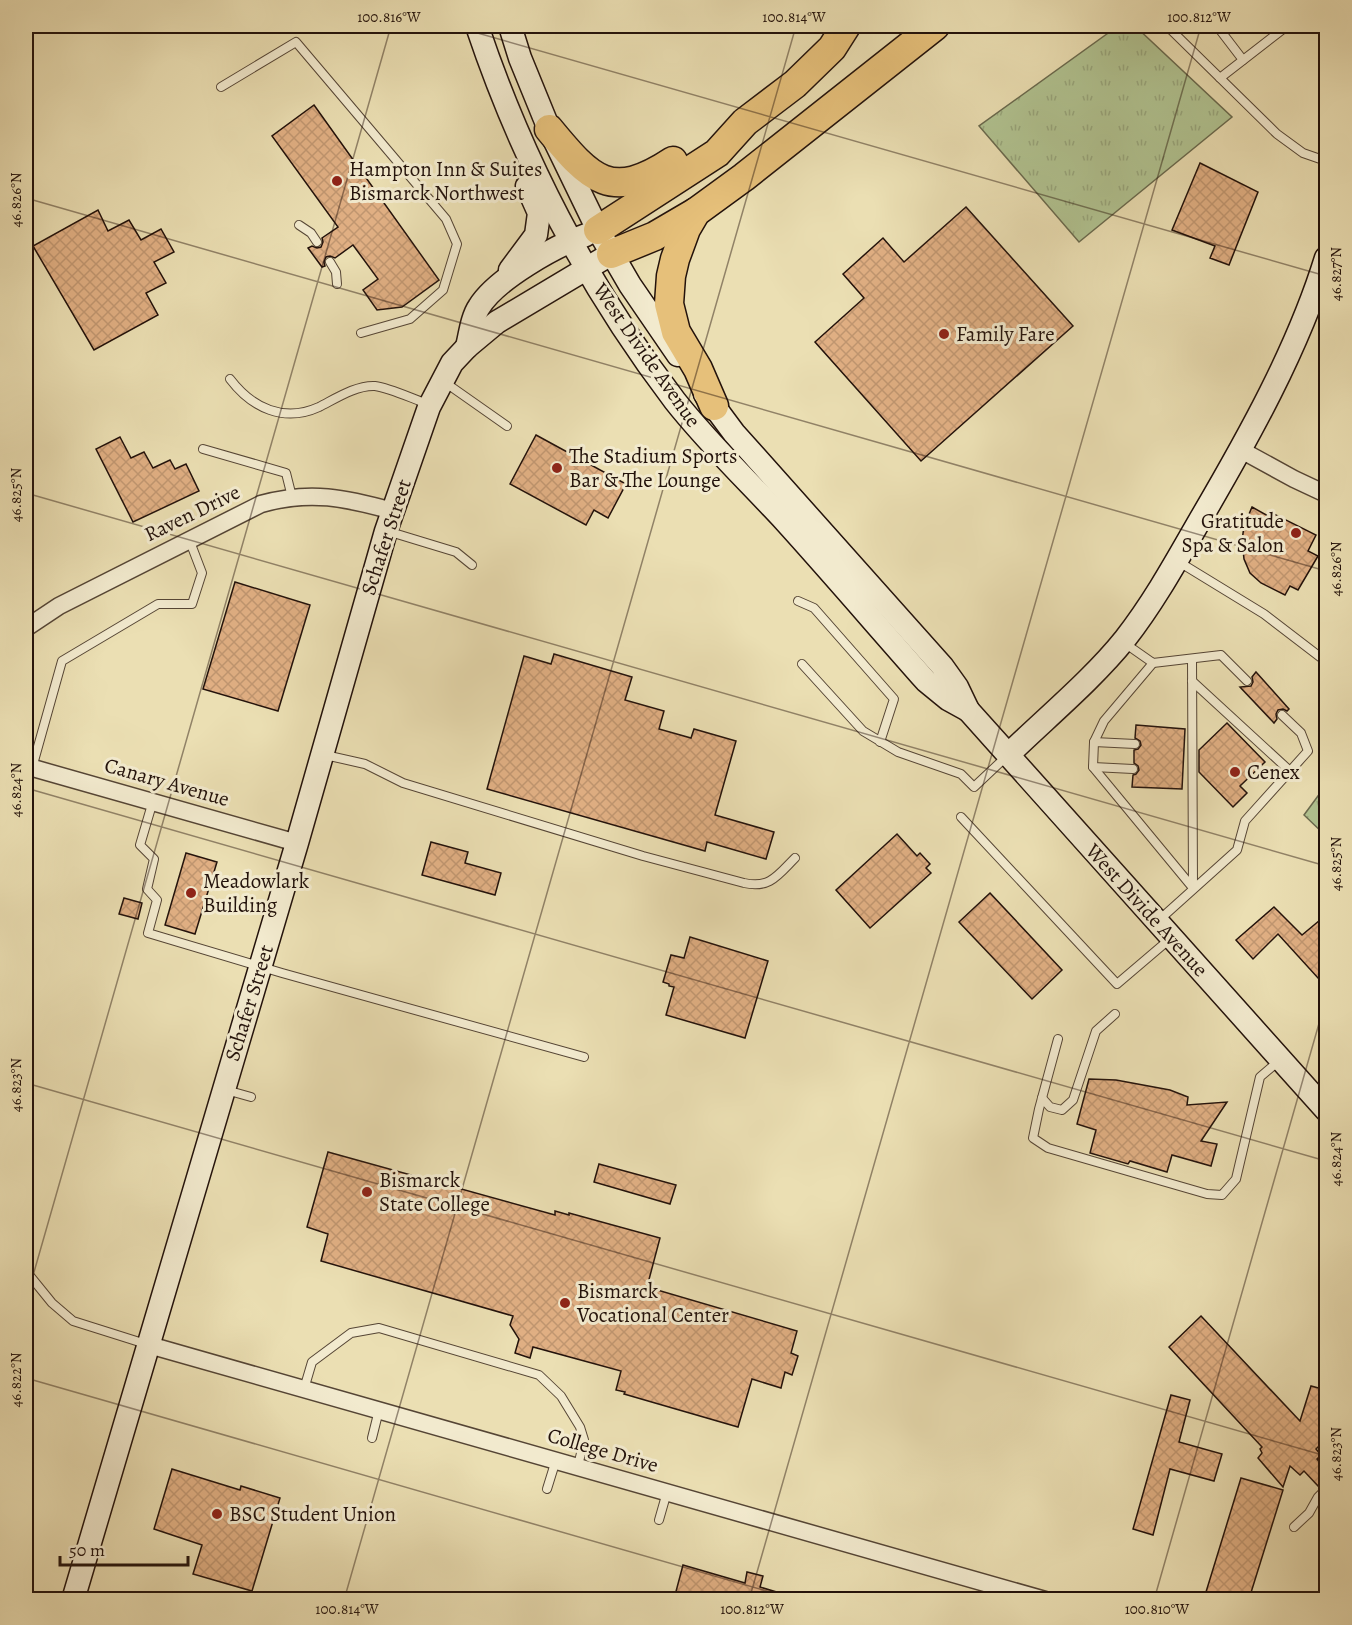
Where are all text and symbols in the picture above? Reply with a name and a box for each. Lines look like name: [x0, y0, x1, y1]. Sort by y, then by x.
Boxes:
text: 100.816°W: [357, 7, 421, 27]
text: 100.814°W: [762, 7, 826, 27]
text: 100.812°W: [1167, 7, 1231, 27]
place label: Hampton Inn & Suites Bismarck Northwest: [349, 155, 542, 207]
text: 46.826°N: [6, 172, 26, 227]
marker: Hampton Inn & Suites Bismarck Northwest: [330, 174, 344, 188]
text: 46.827°N: [1326, 247, 1346, 301]
street label: West Divide Avenue: [586, 276, 707, 433]
place label: Family Fare: [956, 320, 1055, 348]
marker: Family Fare: [937, 327, 951, 341]
place label: The Stadium Sports Bar & The Lounge: [569, 442, 737, 494]
marker: The Stadium Sports Bar & The Lounge: [550, 461, 564, 475]
text: 46.825°N: [6, 468, 26, 522]
street label: Schafer Street: [354, 475, 418, 599]
street label: Raven Drive: [140, 478, 244, 548]
place label: Gratitude Spa & Salon: [1181, 507, 1284, 559]
marker: Gratitude Spa & Salon: [1289, 526, 1303, 540]
text: 46.826°N: [1326, 541, 1346, 596]
street label: Canary Avenue: [101, 751, 233, 813]
place label: Cenex: [1247, 758, 1300, 786]
text: 46.824°N: [6, 762, 26, 817]
marker: Cenex: [1228, 765, 1242, 779]
street label: West Divide Avenue: [1079, 837, 1214, 983]
text: 46.825°N: [1326, 837, 1346, 891]
place label: Meadowlark Building: [203, 867, 310, 919]
marker: Meadowlark Building: [184, 886, 198, 900]
street label: Schafer Street: [218, 941, 280, 1065]
text: 46.823°N: [6, 1058, 26, 1112]
text: 46.824°N: [1326, 1131, 1346, 1186]
place label: Bismarck State College: [379, 1166, 490, 1218]
marker: Bismarck State College: [360, 1185, 374, 1199]
place label: Bismarck Vocational Center: [576, 1277, 729, 1329]
marker: Bismarck Vocational Center: [558, 1296, 572, 1310]
text: 46.822°N: [6, 1352, 26, 1408]
street label: College Drive: [544, 1421, 662, 1479]
text: 46.823°N: [1326, 1427, 1346, 1481]
place label: BSC Student Union: [229, 1500, 396, 1528]
marker: BSC Student Union: [210, 1507, 224, 1521]
scale bar: [60, 1529, 188, 1567]
text: 50 m: [69, 1538, 105, 1562]
text: 100.814°W: [315, 1599, 379, 1619]
text: 100.812°W: [720, 1599, 784, 1619]
text: 100.810°W: [1125, 1599, 1189, 1619]

